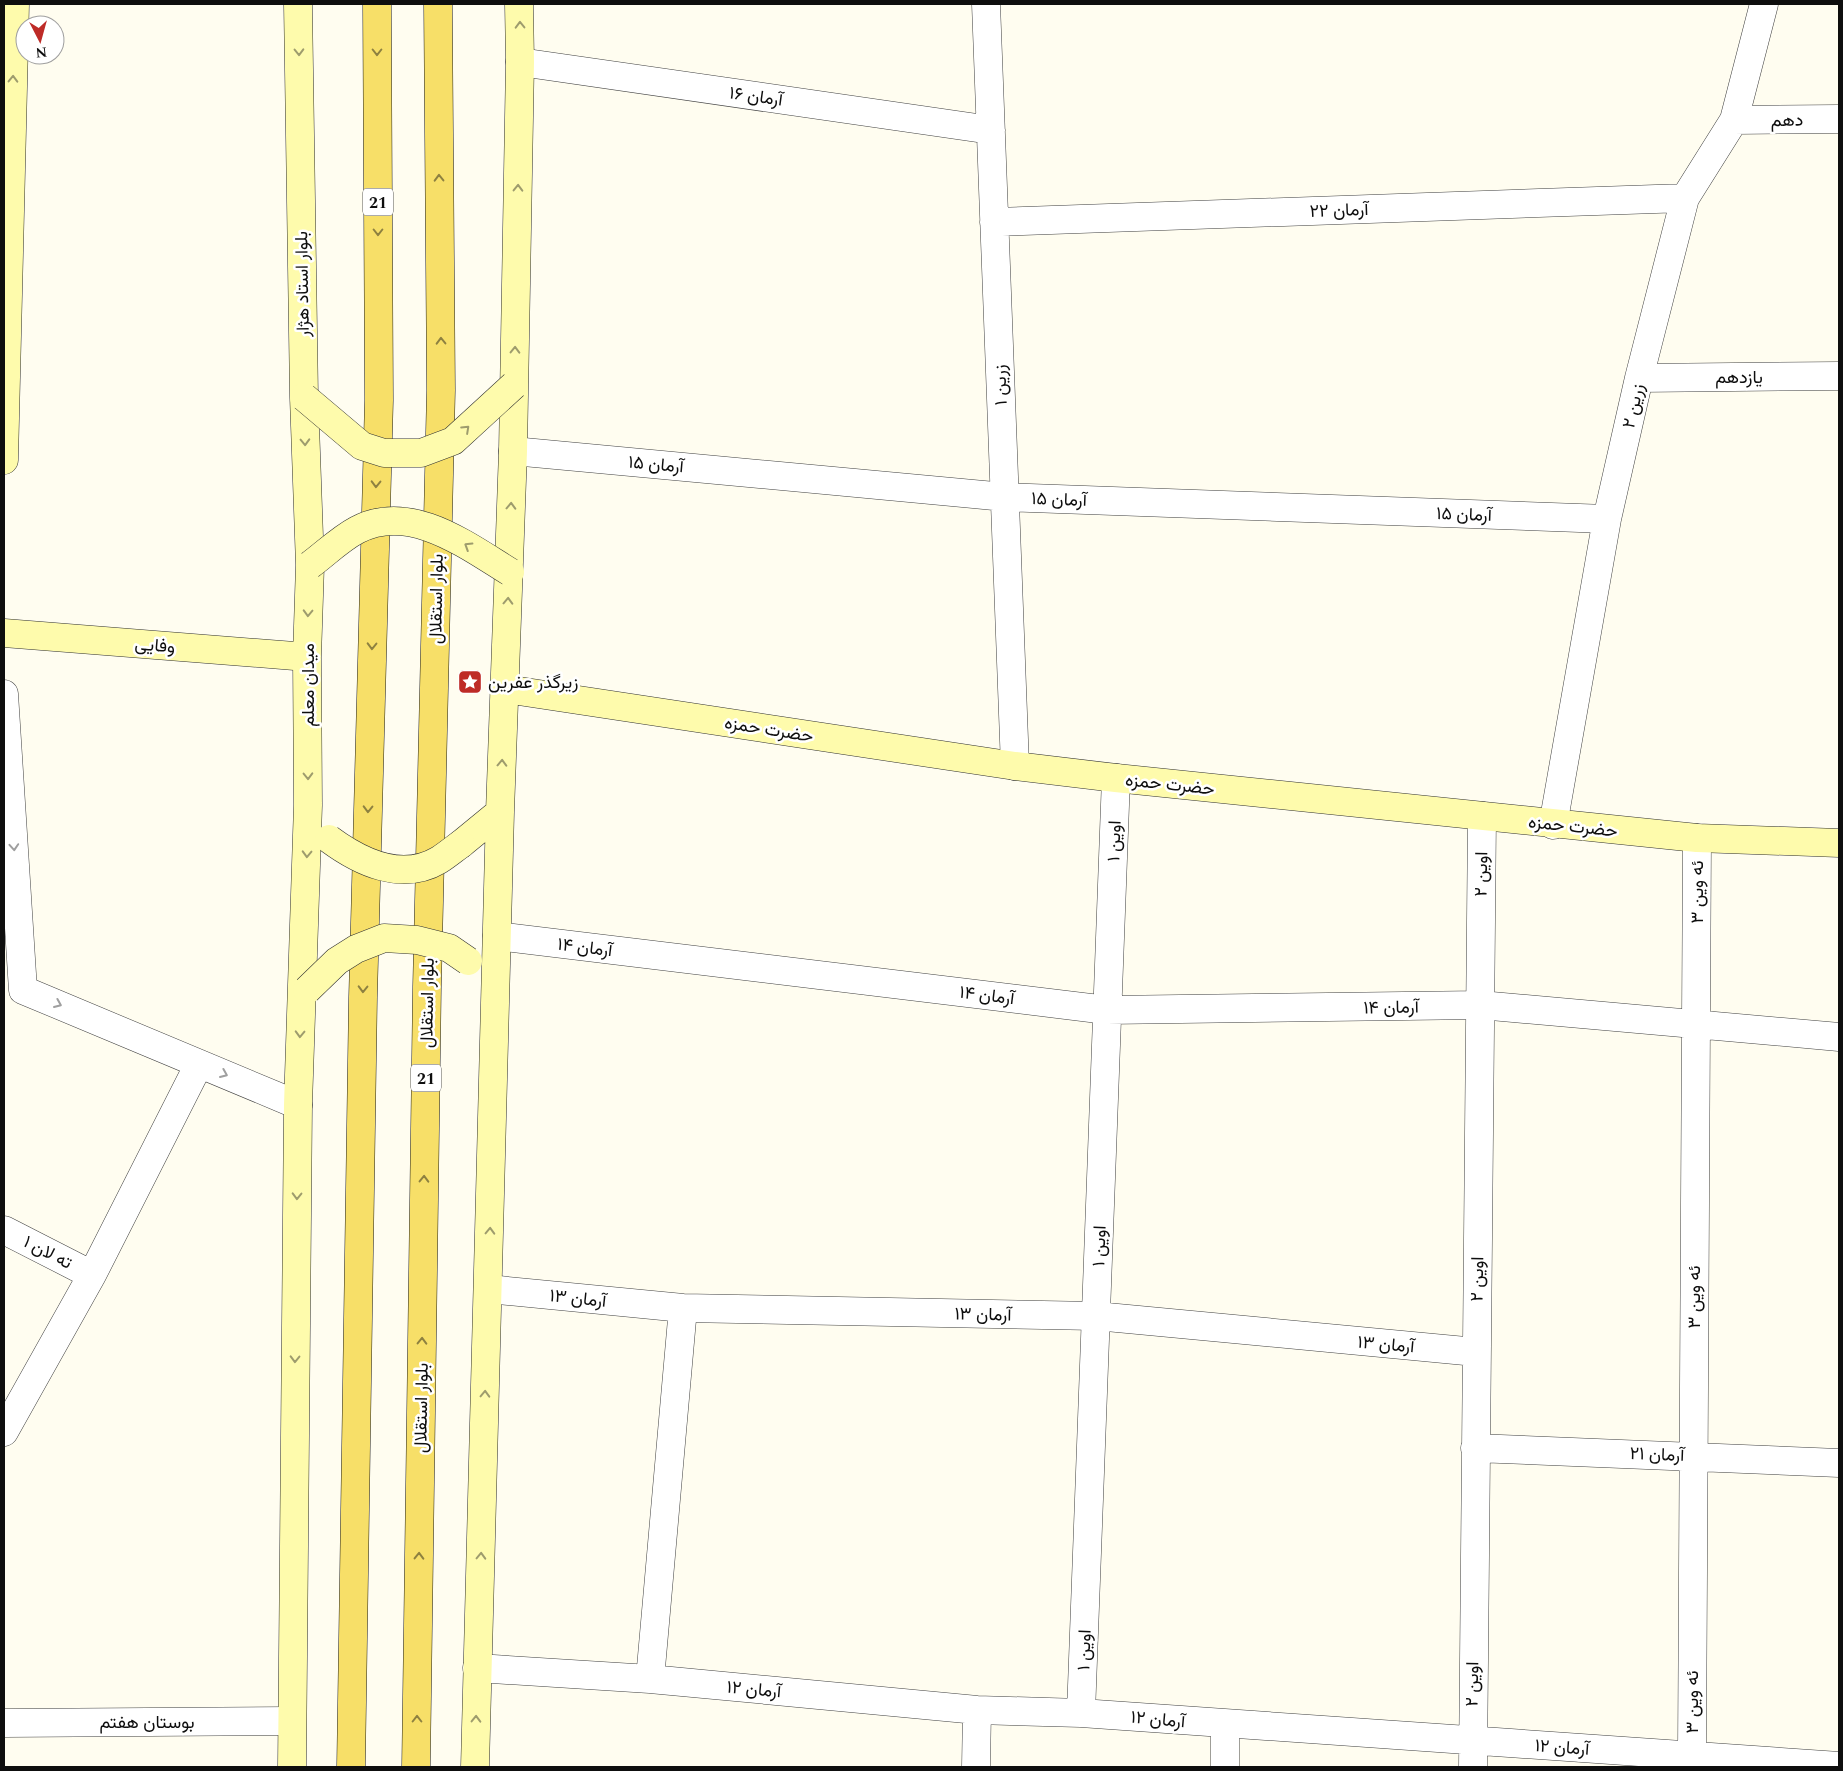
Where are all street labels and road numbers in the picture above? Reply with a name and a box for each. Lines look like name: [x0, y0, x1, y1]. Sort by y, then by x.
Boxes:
street label: آرمان ۱۶: [727, 79, 786, 114]
street label: دهم: [1771, 107, 1804, 134]
road number: 21: [363, 188, 393, 216]
street label: آرمان ۲۲: [1309, 196, 1371, 225]
street label: بلوار استاد هژار: [288, 231, 317, 338]
street label: زرین ۱: [986, 364, 1015, 406]
street label: یازدهم: [1715, 364, 1763, 391]
street label: زرین ۲: [1615, 381, 1652, 431]
street label: آرمان ۱۵: [627, 449, 687, 481]
street label: آرمان ۱۵: [1031, 485, 1089, 514]
street label: آرمان ۱۵: [1436, 500, 1494, 529]
street label: بلوار استقلال: [422, 554, 451, 644]
street label: وفایی: [134, 630, 176, 661]
street label: میدان معلم: [295, 643, 322, 727]
street label: حضرت حمزه: [723, 709, 815, 750]
street label: حضرت حمزه: [1124, 766, 1216, 803]
street label: حضرت حمزه: [1527, 808, 1619, 845]
street label: اوین ۱: [1100, 820, 1129, 862]
street label: اوین ۲: [1468, 851, 1495, 897]
street label: ئه وین ۳: [1684, 861, 1711, 923]
street label: آرمان ۱۴: [556, 931, 616, 964]
street label: بلوار استقلال: [413, 958, 442, 1048]
street label: آرمان ۱۴: [958, 979, 1018, 1012]
street label: آرمان ۱۴: [1363, 993, 1421, 1021]
road number: 21: [411, 1064, 441, 1092]
street label: اوین ۱: [1085, 1225, 1114, 1267]
street label: ته لان ۱: [19, 1229, 77, 1276]
street label: اوین ۲: [1464, 1256, 1491, 1302]
street label: ئه وین ۳: [1681, 1266, 1708, 1328]
street label: آرمان ۱۳: [548, 1282, 610, 1315]
street label: آرمان ۱۳: [954, 1301, 1014, 1329]
street label: آرمان ۱۳: [1356, 1329, 1417, 1361]
street label: بلوار استقلال: [407, 1363, 436, 1453]
street label: آرمان ۲۱: [1629, 1440, 1687, 1469]
street label: اوین ۱: [1070, 1629, 1099, 1671]
street label: اوین ۲: [1459, 1661, 1486, 1707]
street label: ئه وین ۳: [1679, 1671, 1706, 1733]
street label: آرمان ۱۲: [726, 1674, 784, 1705]
street label: آرمان ۱۲: [1130, 1704, 1188, 1735]
street label: بوستان هفتم: [99, 1709, 195, 1736]
street label: آرمان ۱۲: [1534, 1732, 1592, 1763]

